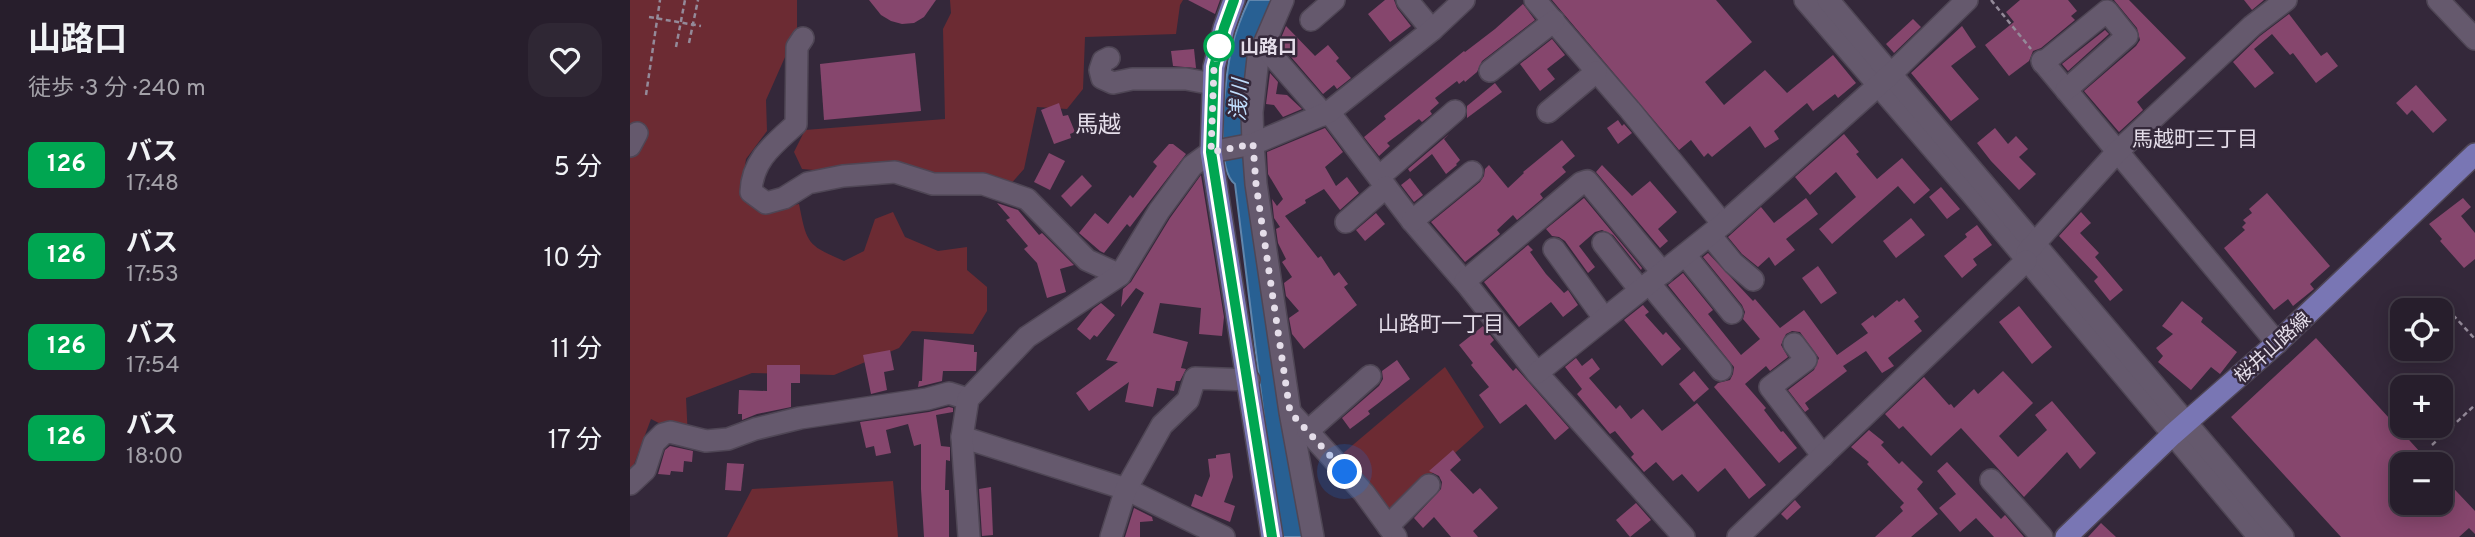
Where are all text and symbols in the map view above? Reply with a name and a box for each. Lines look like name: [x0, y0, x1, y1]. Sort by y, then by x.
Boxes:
text: 山路口: [28, 21, 127, 63]
button: heart: [528, 23, 602, 97]
marker: 山路口: [1204, 31, 1234, 61]
place label: 山路口: [1240, 36, 1297, 60]
text: 徒歩 · 3 分 · 240 m: [28, 75, 206, 104]
water label: 浅川: [1226, 76, 1256, 122]
district label: 馬越: [1075, 112, 1121, 141]
district label: 馬越町三丁目: [2132, 127, 2258, 154]
text: バス: [126, 137, 178, 170]
text: 126: [47, 150, 86, 180]
text: 5 分: [554, 152, 602, 185]
text: 17:48: [126, 170, 179, 199]
text: バス: [126, 228, 178, 261]
text: 126: [47, 241, 86, 271]
text: 10 分: [543, 243, 602, 276]
text: 17:53: [126, 261, 179, 290]
map controls: [2390, 298, 2453, 515]
button: locate: [2390, 298, 2453, 361]
street label: 桜井山路線: [2230, 308, 2317, 389]
district label: 山路町一丁目: [1378, 312, 1504, 339]
text: バス: [126, 319, 178, 352]
text: 126: [47, 332, 86, 362]
text: 11 分: [550, 334, 602, 367]
text: 17:54: [126, 352, 180, 381]
button: +: [2390, 375, 2453, 438]
text: バス: [126, 410, 178, 443]
text: 126: [47, 423, 86, 453]
text: 17 分: [548, 425, 602, 458]
text: 18:00: [126, 443, 183, 472]
button: −: [2390, 452, 2453, 515]
your location: [1327, 454, 1362, 489]

